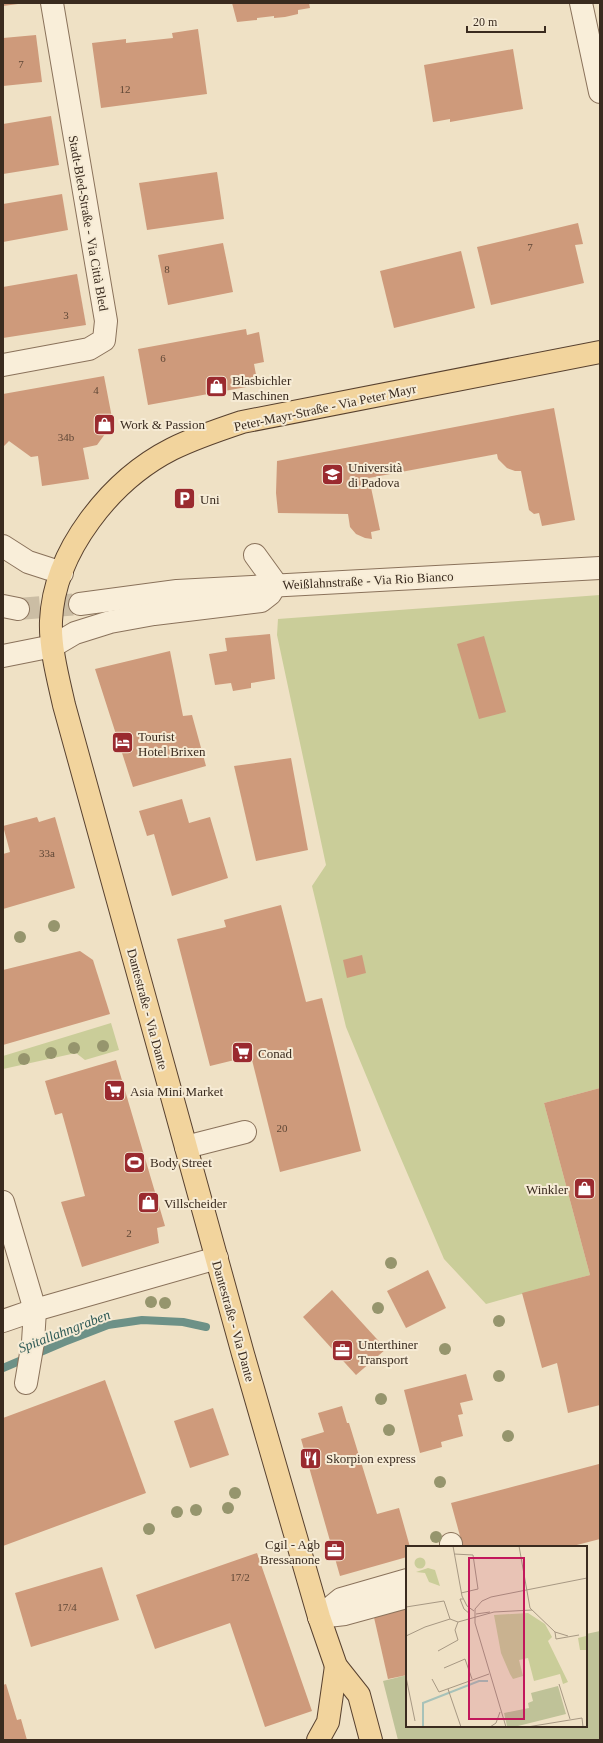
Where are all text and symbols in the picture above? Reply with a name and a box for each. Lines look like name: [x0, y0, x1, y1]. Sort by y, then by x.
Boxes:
scale bar: [467, 8, 545, 34]
text: 20 m: [473, 15, 498, 29]
house number: 7: [18, 58, 24, 70]
house number: 12: [120, 83, 131, 95]
street label: Stadt-Bled-Straße - Via Città Bled: [66, 134, 111, 313]
house number: 7: [527, 241, 533, 253]
house number: 8: [164, 263, 170, 275]
house number: 3: [63, 309, 69, 321]
house number: 6: [160, 352, 166, 364]
place label: Blasbichler Maschinen: [232, 373, 292, 403]
shop icon: Blasbichler Maschinen: [204, 374, 230, 400]
street label: Peter-Mayr-Straße - Via Peter Mayr: [232, 381, 418, 434]
house number: 4: [93, 384, 99, 396]
shop icon: Work & Passion: [92, 411, 118, 437]
place label: Work & Passion: [120, 417, 205, 432]
house number: 34b: [58, 431, 75, 443]
place label: Università di Padova: [348, 460, 402, 490]
school or university icon: Università di Padova: [319, 461, 345, 487]
parking icon: Uni: [171, 486, 197, 512]
place label: Uni: [200, 492, 220, 507]
street label: Weißlahnstraße - Via Rio Bianco: [282, 569, 454, 592]
place label: Tourist Hotel Brixen: [138, 729, 206, 759]
hotel icon: Tourist Hotel Brixen: [109, 730, 135, 756]
house number: 33a: [39, 847, 55, 859]
street label: Dantestraße - Via Dante: [124, 947, 171, 1072]
supermarket icon: Conad: [229, 1040, 255, 1066]
place label: Conad: [258, 1046, 292, 1061]
supermarket icon: Asia Mini Market: [102, 1078, 128, 1104]
place label: Asia Mini Market: [130, 1084, 224, 1099]
house number: 20: [277, 1122, 288, 1134]
sports icon: Body Street: [122, 1149, 148, 1175]
place label: Body Street: [150, 1155, 212, 1170]
shop icon: Winkler: [571, 1176, 597, 1202]
place label: Winkler: [526, 1182, 569, 1197]
shop icon: Villscheider: [136, 1190, 162, 1216]
place label: Villscheider: [164, 1196, 227, 1211]
house number: 2: [126, 1227, 132, 1239]
street label: Dantestraße - Via Dante: [209, 1259, 258, 1383]
water label: Spitallahngraben: [16, 1307, 112, 1356]
place label: Unterthiner Transport: [358, 1337, 419, 1367]
office icon: Unterthiner Transport: [330, 1338, 356, 1364]
restaurant icon: Skorpion express: [297, 1445, 323, 1471]
place label: Skorpion express: [326, 1451, 416, 1466]
place label: Cgil - Agb Bressanone: [260, 1537, 320, 1567]
office icon: Cgil - Agb Bressanone: [322, 1538, 348, 1564]
inset map: [406, 1546, 587, 1727]
house number: 17/2: [230, 1571, 250, 1583]
house number: 17/4: [57, 1601, 77, 1613]

